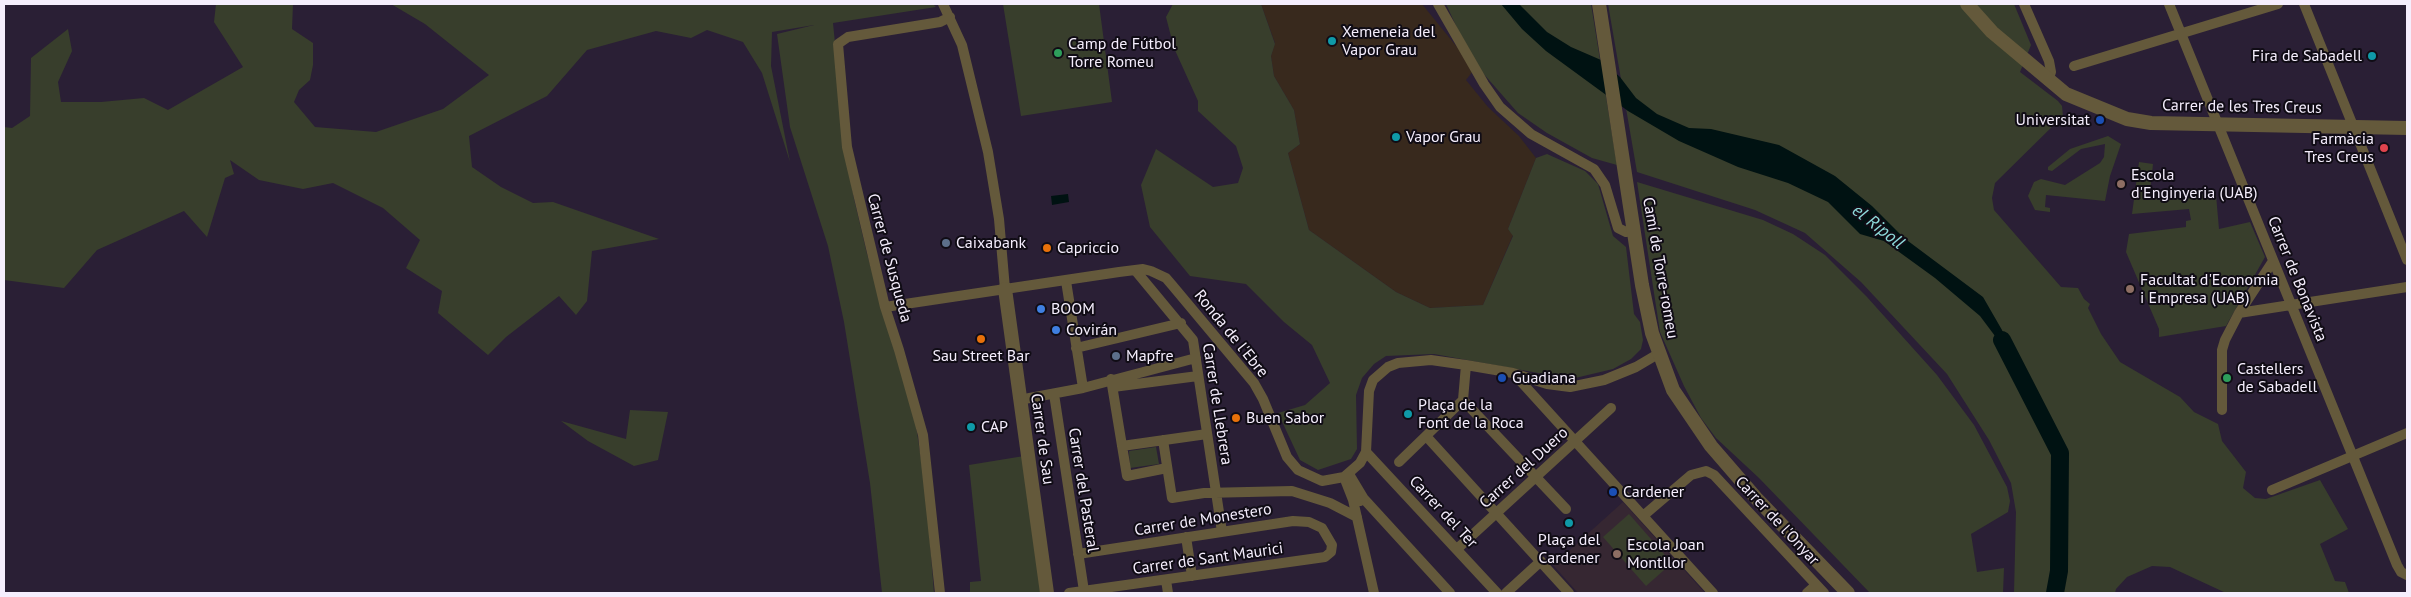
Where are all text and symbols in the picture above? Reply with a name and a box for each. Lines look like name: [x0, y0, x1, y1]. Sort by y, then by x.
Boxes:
place label: Xemeneia del Vapor Grau: [1342, 22, 1435, 60]
place label: Camp de Fútbol Torre Romeu: [1068, 34, 1176, 72]
marker: Xemeneia del Vapor Grau: [1326, 35, 1338, 47]
place label: Fira de Sabadell: [2252, 46, 2362, 66]
marker: Camp de Fútbol Torre Romeu: [1052, 47, 1064, 59]
marker: Fira de Sabadell: [2366, 50, 2378, 62]
street label: Carrer de les Tres Creus: [2162, 96, 2322, 118]
place label: Universitat: [2016, 110, 2090, 130]
marker: Universitat: [2094, 114, 2106, 126]
place label: Vapor Grau: [1406, 127, 1481, 147]
place label: Farmàcia Tres Creus: [2304, 129, 2374, 167]
marker: Vapor Grau: [1390, 131, 1402, 143]
marker: Farmàcia Tres Creus: [2378, 142, 2390, 154]
place label: Escola d'Enginyeria (UAB): [2131, 165, 2257, 203]
marker: Escola d'Enginyeria (UAB): [2115, 178, 2127, 190]
street label: Carrer de Susqueda: [863, 192, 915, 324]
street label: Camí de Torre-romeu: [1638, 196, 1682, 340]
water label: el Ripoll: [1848, 200, 1908, 254]
street label: Carrer de Bonavista: [2263, 214, 2331, 344]
place label: Caixabank: [956, 233, 1026, 253]
marker: Caixabank: [940, 237, 952, 249]
place label: Capriccio: [1057, 238, 1119, 258]
marker: Capriccio: [1041, 242, 1053, 254]
place label: Facultat d'Economia i Empresa (UAB): [2140, 270, 2278, 308]
marker: Facultat d'Economia i Empresa (UAB): [2124, 283, 2136, 295]
street label: Ronda de l'Ebre: [1190, 286, 1272, 382]
place label: BOOM: [1051, 299, 1095, 319]
marker: BOOM: [1035, 303, 1047, 315]
place label: Covirán: [1066, 320, 1117, 340]
marker: Covirán: [1050, 324, 1062, 336]
marker: Sau Street Bar: [975, 333, 987, 345]
street label: Carrer de Llebrera: [1198, 342, 1236, 466]
place label: Sau Street Bar: [932, 346, 1030, 366]
place label: Mapfre: [1126, 346, 1174, 366]
marker: Mapfre: [1110, 350, 1122, 362]
place label: Castellers de Sabadell: [2237, 359, 2317, 397]
place label: Guadiana: [1512, 368, 1576, 388]
marker: Guadiana: [1496, 372, 1508, 384]
marker: Castellers de Sabadell: [2221, 372, 2233, 384]
street label: Carrer de Sau: [1026, 392, 1058, 486]
place label: Plaça de la Font de la Roca: [1418, 395, 1524, 433]
place label: Buen Sabor: [1246, 408, 1324, 428]
marker: Plaça de la Font de la Roca: [1402, 408, 1414, 420]
marker: Buen Sabor: [1230, 412, 1242, 424]
place label: CAP: [981, 417, 1008, 437]
marker: CAP: [965, 421, 977, 433]
street label: Carrer del Duero: [1476, 423, 1572, 513]
street label: Carrer del Pasteral: [1064, 426, 1102, 554]
street label: Carrer del Ter: [1405, 472, 1481, 552]
street label: Carrer de l'Onyar: [1731, 473, 1823, 569]
place label: Cardener: [1623, 482, 1684, 502]
marker: Cardener: [1607, 486, 1619, 498]
street label: Carrer de Monestero: [1133, 500, 1273, 540]
marker: Plaça del Cardener: [1563, 517, 1575, 529]
place label: Plaça del Cardener: [1538, 530, 1600, 568]
place label: Escola Joan Montllor: [1627, 535, 1705, 573]
street label: Carrer de Sant Maurici: [1131, 539, 1285, 579]
marker: Escola Joan Montllor: [1611, 548, 1623, 560]

